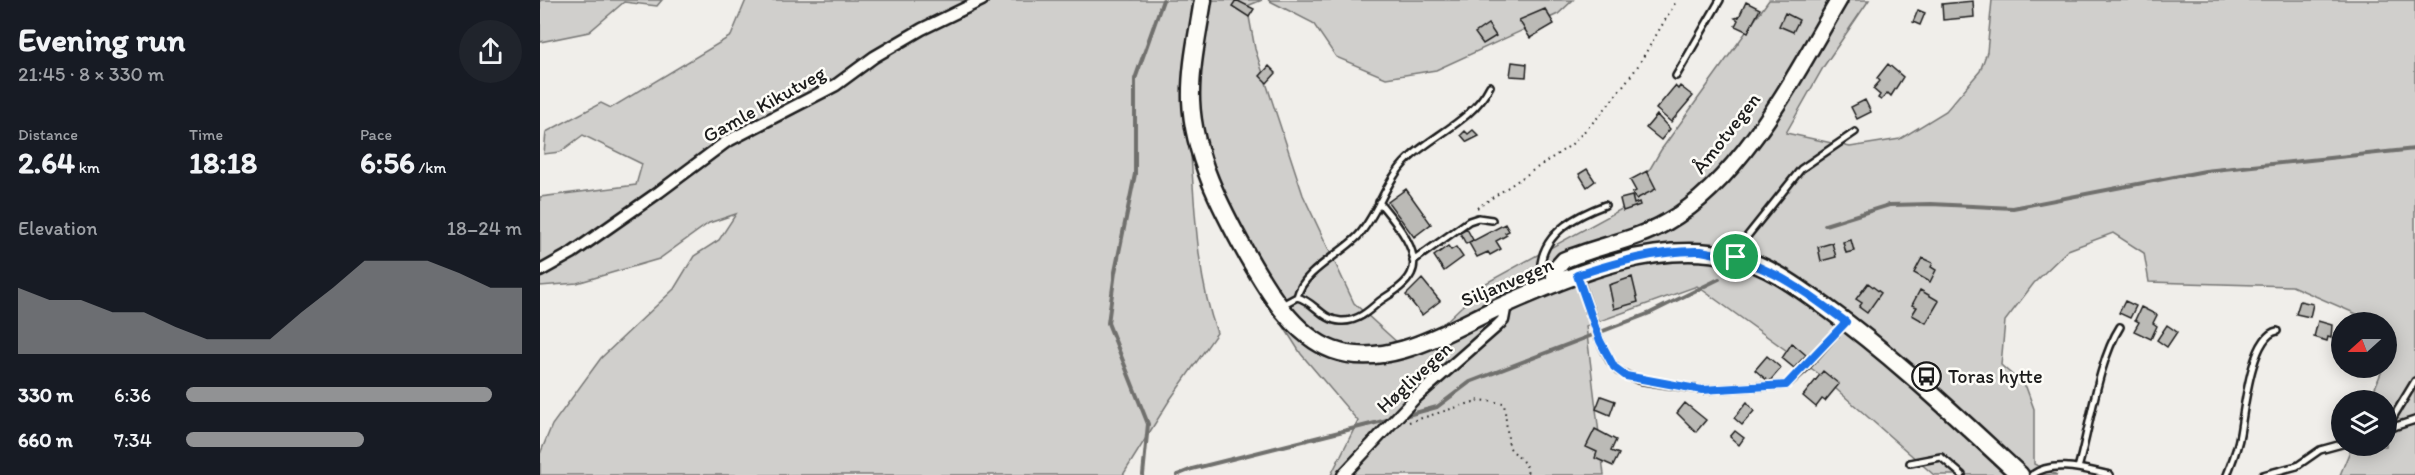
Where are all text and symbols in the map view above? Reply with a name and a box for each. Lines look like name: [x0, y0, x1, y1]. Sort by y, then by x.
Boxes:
text: Evening run: [18, 20, 185, 59]
button: share: [459, 20, 522, 83]
street label: Gamle Kikutveg: [699, 60, 830, 148]
text: 21:45 · 8 × 330 m: [18, 62, 164, 86]
street label: Åmotvegen: [1687, 87, 1765, 178]
text: Distance: [18, 125, 78, 144]
text: Time: [189, 125, 223, 144]
text: Pace: [360, 125, 392, 144]
text: 2.64: [18, 144, 75, 181]
text: 18:18: [189, 144, 257, 181]
text: 6:56: [360, 144, 415, 181]
text: km: [75, 158, 100, 177]
text: /km: [415, 158, 446, 177]
text: Elevation: [18, 216, 97, 240]
text: 18–24 m: [447, 216, 522, 240]
pin: [1710, 231, 1761, 282]
icon: arrive: [1719, 240, 1752, 273]
street label: Siljanvegen: [1457, 252, 1557, 312]
north arrow: [2331, 312, 2397, 378]
map controls: [2331, 312, 2397, 456]
street label: Høglivegen: [1371, 336, 1457, 418]
bus stop icon: Toras hytte: [1911, 360, 1943, 392]
place label: Toras hytte: [1948, 364, 2043, 388]
text: 330 m: [18, 383, 73, 407]
text: 6:36: [114, 383, 151, 407]
button: layers: [2331, 390, 2397, 456]
text: 660 m: [18, 428, 73, 452]
text: 7:34: [114, 428, 152, 452]

